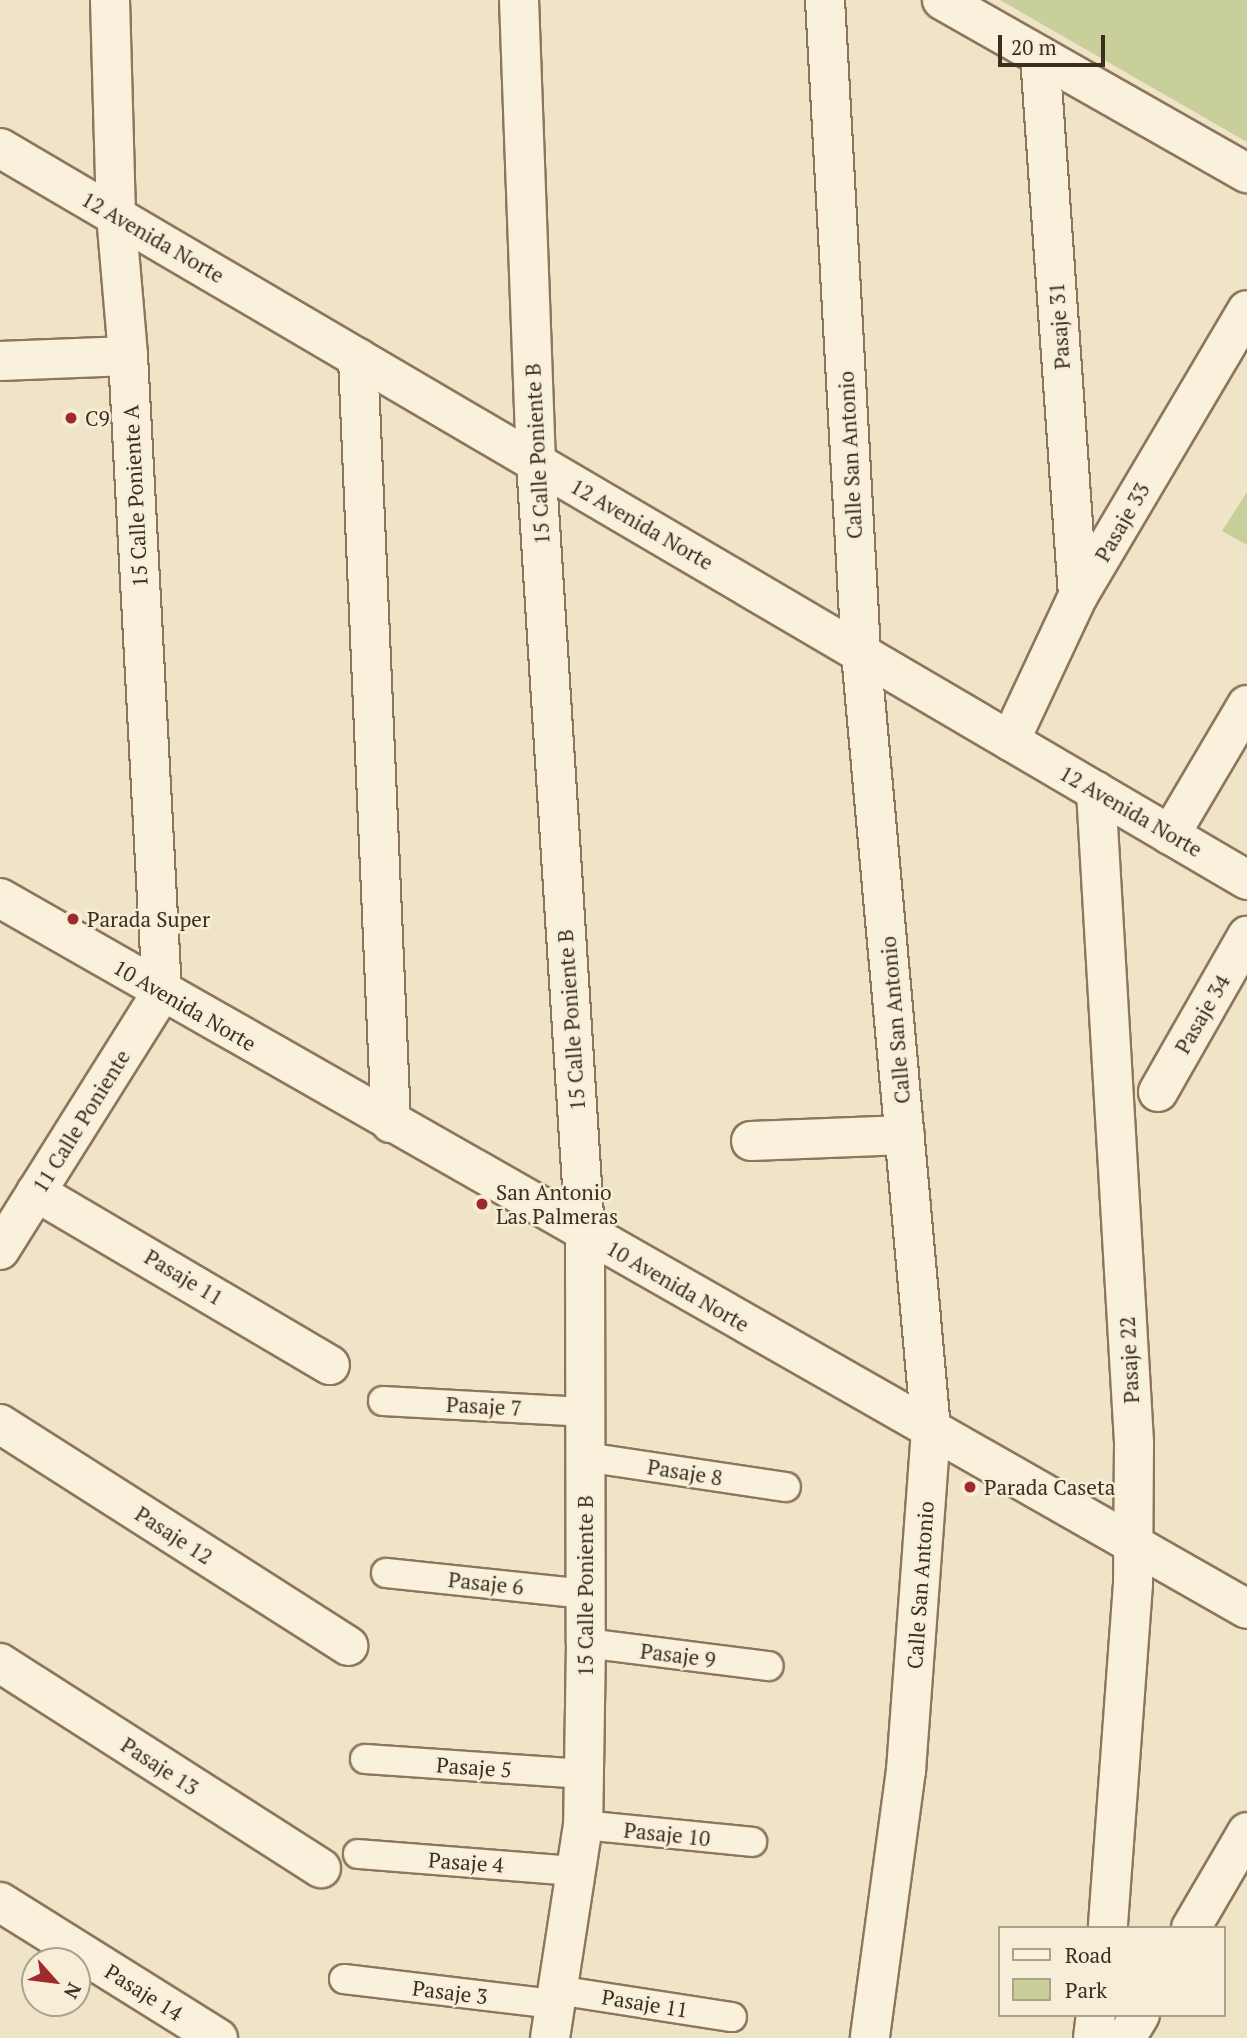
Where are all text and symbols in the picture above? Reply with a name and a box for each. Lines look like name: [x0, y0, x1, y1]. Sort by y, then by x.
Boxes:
scale bar: [1002, 21, 1109, 65]
text: 20 m: [1011, 33, 1057, 61]
street label: 12 Avenida Norte: [77, 186, 229, 288]
street label: Pasaje 31: [1043, 282, 1075, 370]
street label: 15 Calle Poniente B: [520, 363, 554, 545]
street label: Calle San Antonio: [833, 370, 867, 540]
street label: 15 Calle Poniente A: [118, 404, 152, 588]
place label: C9: [85, 405, 110, 431]
marker: C9: [63, 410, 79, 426]
street label: 12 Avenida Norte: [566, 473, 718, 575]
street label: Pasaje 33: [1089, 478, 1155, 566]
street label: 12 Avenida Norte: [1055, 760, 1207, 862]
place label: Parada Super: [87, 906, 210, 932]
marker: Parada Super: [65, 911, 81, 927]
street label: 15 Calle Poniente B: [552, 929, 590, 1111]
street label: Calle San Antonio: [875, 935, 915, 1105]
street label: 10 Avenida Norte: [109, 954, 261, 1056]
street label: Pasaje 34: [1169, 970, 1235, 1058]
street label: 11 Calle Poniente: [27, 1045, 135, 1197]
place label: San Antonio Las Palmeras: [496, 1179, 618, 1229]
marker: San Antonio Las Palmeras: [474, 1196, 490, 1212]
street label: 10 Avenida Norte: [602, 1235, 754, 1337]
street label: Pasaje 11: [140, 1244, 228, 1310]
street label: Pasaje 22: [1114, 1316, 1144, 1404]
street label: Pasaje 7: [446, 1391, 522, 1421]
street label: Pasaje 8: [646, 1454, 724, 1490]
place label: Parada Caseta: [984, 1474, 1115, 1500]
marker: Parada Caseta: [962, 1479, 978, 1495]
street label: 15 Calle Poniente B: [572, 1495, 598, 1677]
street label: Calle San Antonio: [902, 1500, 938, 1670]
street label: Pasaje 12: [131, 1501, 217, 1569]
street label: Pasaje 6: [447, 1567, 525, 1599]
street label: Pasaje 9: [639, 1638, 717, 1672]
street label: Pasaje 13: [117, 1732, 203, 1800]
street label: Pasaje 5: [435, 1752, 513, 1782]
street label: Pasaje 10: [622, 1817, 712, 1851]
street label: Pasaje 4: [427, 1847, 505, 1877]
legend: [998, 1926, 1226, 2017]
text: Road: [1065, 1941, 1112, 1969]
north arrow: [21, 1947, 91, 2017]
street label: Pasaje 14: [100, 1958, 188, 2026]
street label: Pasaje 3: [411, 1975, 489, 2009]
text: Park: [1065, 1976, 1107, 2004]
text: N: [59, 1979, 88, 2003]
street label: Pasaje 11: [600, 1984, 690, 2022]

